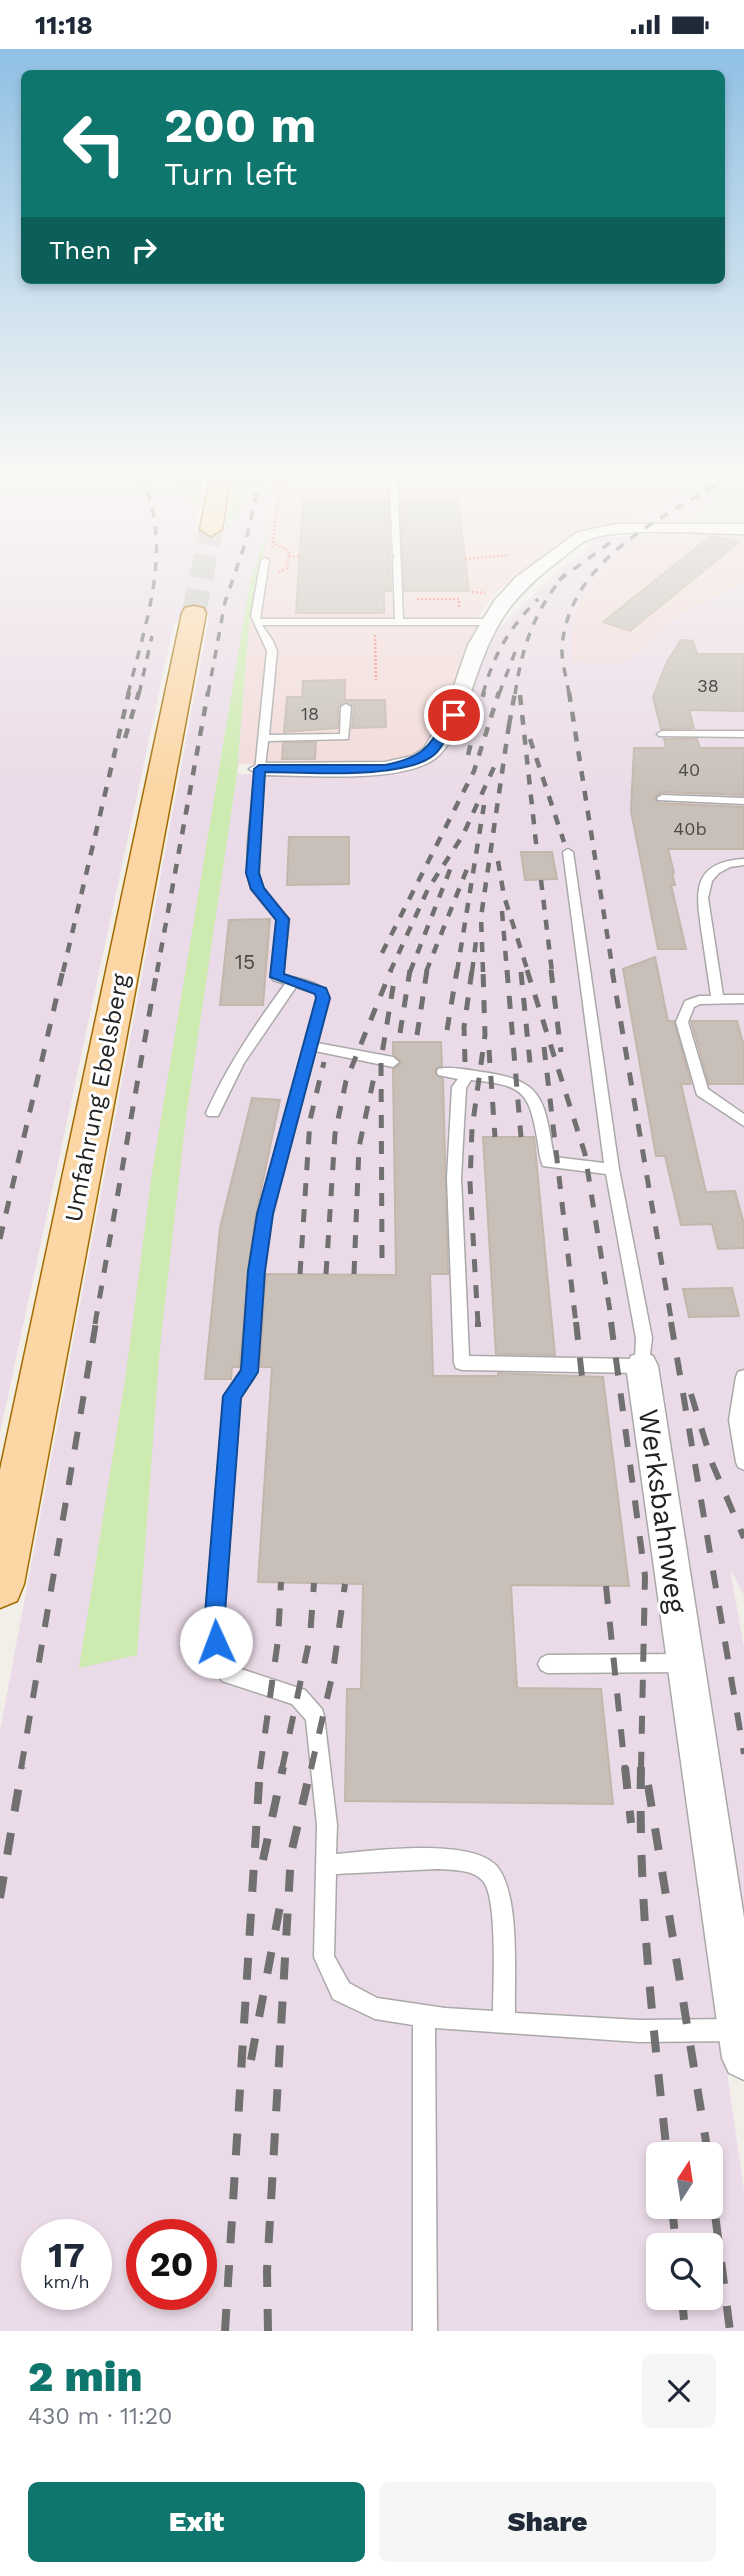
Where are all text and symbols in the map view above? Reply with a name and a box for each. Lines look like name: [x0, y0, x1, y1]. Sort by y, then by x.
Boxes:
text: 11:18: [35, 10, 93, 40]
text: 200 m: [164, 96, 316, 154]
icon: left: [49, 98, 140, 189]
text: Turn left: [164, 155, 297, 193]
icon: right: [125, 231, 163, 269]
text: Then: [49, 235, 111, 265]
house number: 38: [697, 675, 719, 696]
pin: [424, 685, 484, 745]
icon: arrive: [435, 696, 473, 734]
house number: 18: [301, 703, 319, 724]
house number: 40: [678, 759, 700, 780]
house number: 40b: [673, 818, 707, 839]
house number: 15: [235, 949, 255, 974]
street label: Umfahrung Ebelsberg: [59, 971, 135, 1224]
street label: Werksbahnweg: [632, 1407, 693, 1615]
position arrow: [179, 1605, 253, 1679]
north arrow: [646, 2142, 723, 2219]
map controls: [646, 2142, 723, 2310]
speed limit sign: 20: [126, 2219, 217, 2310]
button: search: [646, 2233, 723, 2310]
text: 17: [48, 2234, 85, 2276]
text: km/h: [43, 2271, 90, 2292]
text: 2 min: [28, 2352, 142, 2401]
button: close: [642, 2354, 716, 2428]
text: 430 m · 11:20: [28, 2403, 172, 2430]
button: Exit: [28, 2482, 365, 2562]
button: Share: [379, 2482, 716, 2562]

